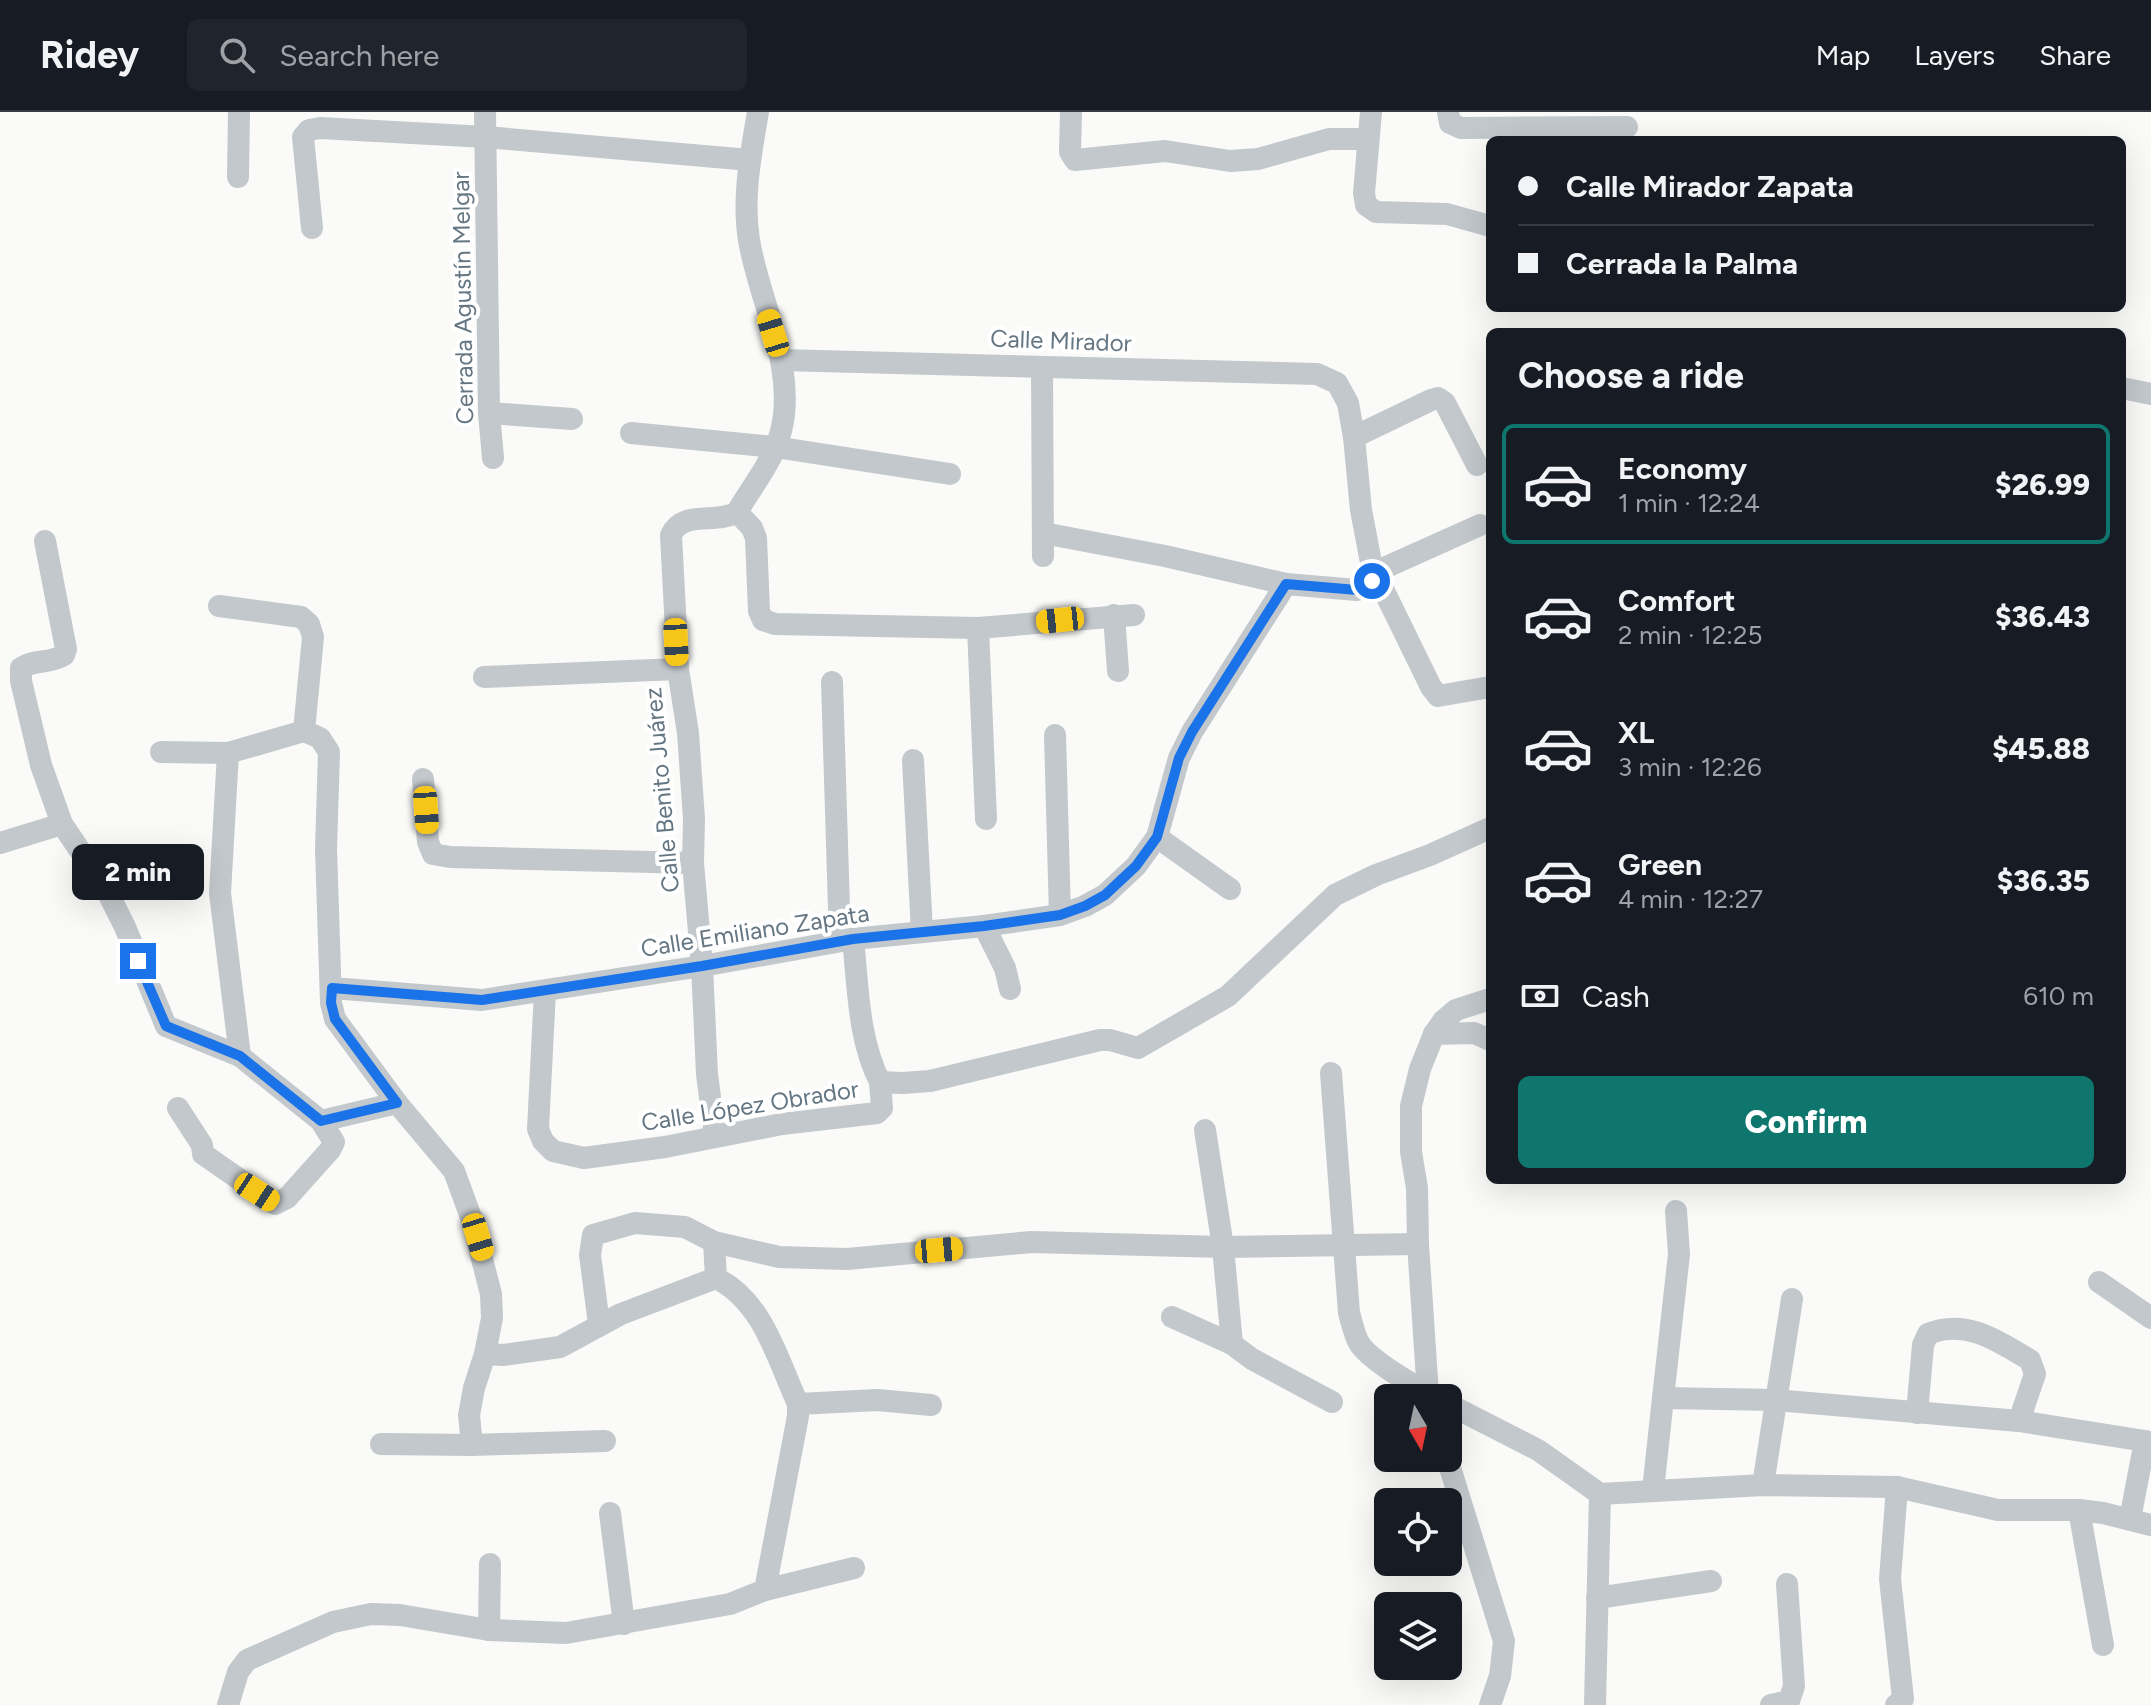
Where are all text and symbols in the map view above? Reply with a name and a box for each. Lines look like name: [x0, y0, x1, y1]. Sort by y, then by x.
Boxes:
search box: [187, 19, 747, 91]
text: Ridey: [40, 32, 139, 78]
icon: search: [215, 33, 259, 77]
text: Search here: [279, 37, 439, 74]
text: Map: [1816, 38, 1870, 72]
text: Layers: [1914, 38, 1995, 72]
text: Share: [2039, 38, 2111, 72]
text: Calle Mirador Zapata: [1566, 168, 1854, 205]
street label: Cerrada Agustín Melgar: [446, 171, 479, 425]
text: Cerrada la Palma: [1566, 245, 1798, 282]
car: [755, 307, 791, 359]
street label: Calle Mirador: [990, 324, 1132, 357]
text: Choose a ride: [1518, 354, 1744, 397]
icon: car: [1522, 448, 1594, 520]
text: Economy: [1618, 450, 1747, 487]
text: $26.99: [1995, 466, 2090, 503]
text: 1 min · 12:24: [1618, 487, 1760, 519]
route start: [1354, 563, 1390, 599]
icon: car: [1522, 580, 1594, 652]
text: Comfort: [1618, 582, 1736, 619]
text: $36.43: [1995, 598, 2090, 635]
car: [1035, 606, 1085, 634]
car: [663, 617, 689, 667]
text: 2 min · 12:25: [1618, 619, 1762, 651]
street label: Calle Benito Juárez: [638, 686, 685, 894]
icon: car: [1522, 712, 1594, 784]
text: XL: [1618, 714, 1654, 751]
text: $45.88: [1992, 730, 2090, 767]
text: 3 min · 12:26: [1618, 751, 1762, 783]
car: [412, 785, 440, 835]
icon: car: [1522, 844, 1594, 916]
callout: 2 min: [72, 845, 204, 901]
text: Green: [1618, 846, 1702, 883]
text: 2 min: [105, 856, 171, 888]
text: $36.35: [1997, 862, 2090, 899]
text: 4 min · 12:27: [1618, 883, 1763, 915]
street label: Calle Emiliano Zapata: [639, 898, 871, 963]
route end: [120, 943, 156, 979]
icon: cash: [1518, 974, 1562, 1018]
text: Cash: [1582, 978, 1650, 1015]
text: 610 m: [2023, 980, 2094, 1012]
street label: Calle López Obrador: [639, 1074, 861, 1137]
button: Confirm: [1518, 1076, 2094, 1168]
car: [230, 1169, 284, 1215]
car: [460, 1211, 496, 1263]
car: [914, 1236, 964, 1264]
north arrow: [1374, 1384, 1462, 1472]
map controls: [1374, 1384, 1462, 1680]
button: locate: [1374, 1488, 1462, 1576]
button: layers: [1374, 1592, 1462, 1680]

